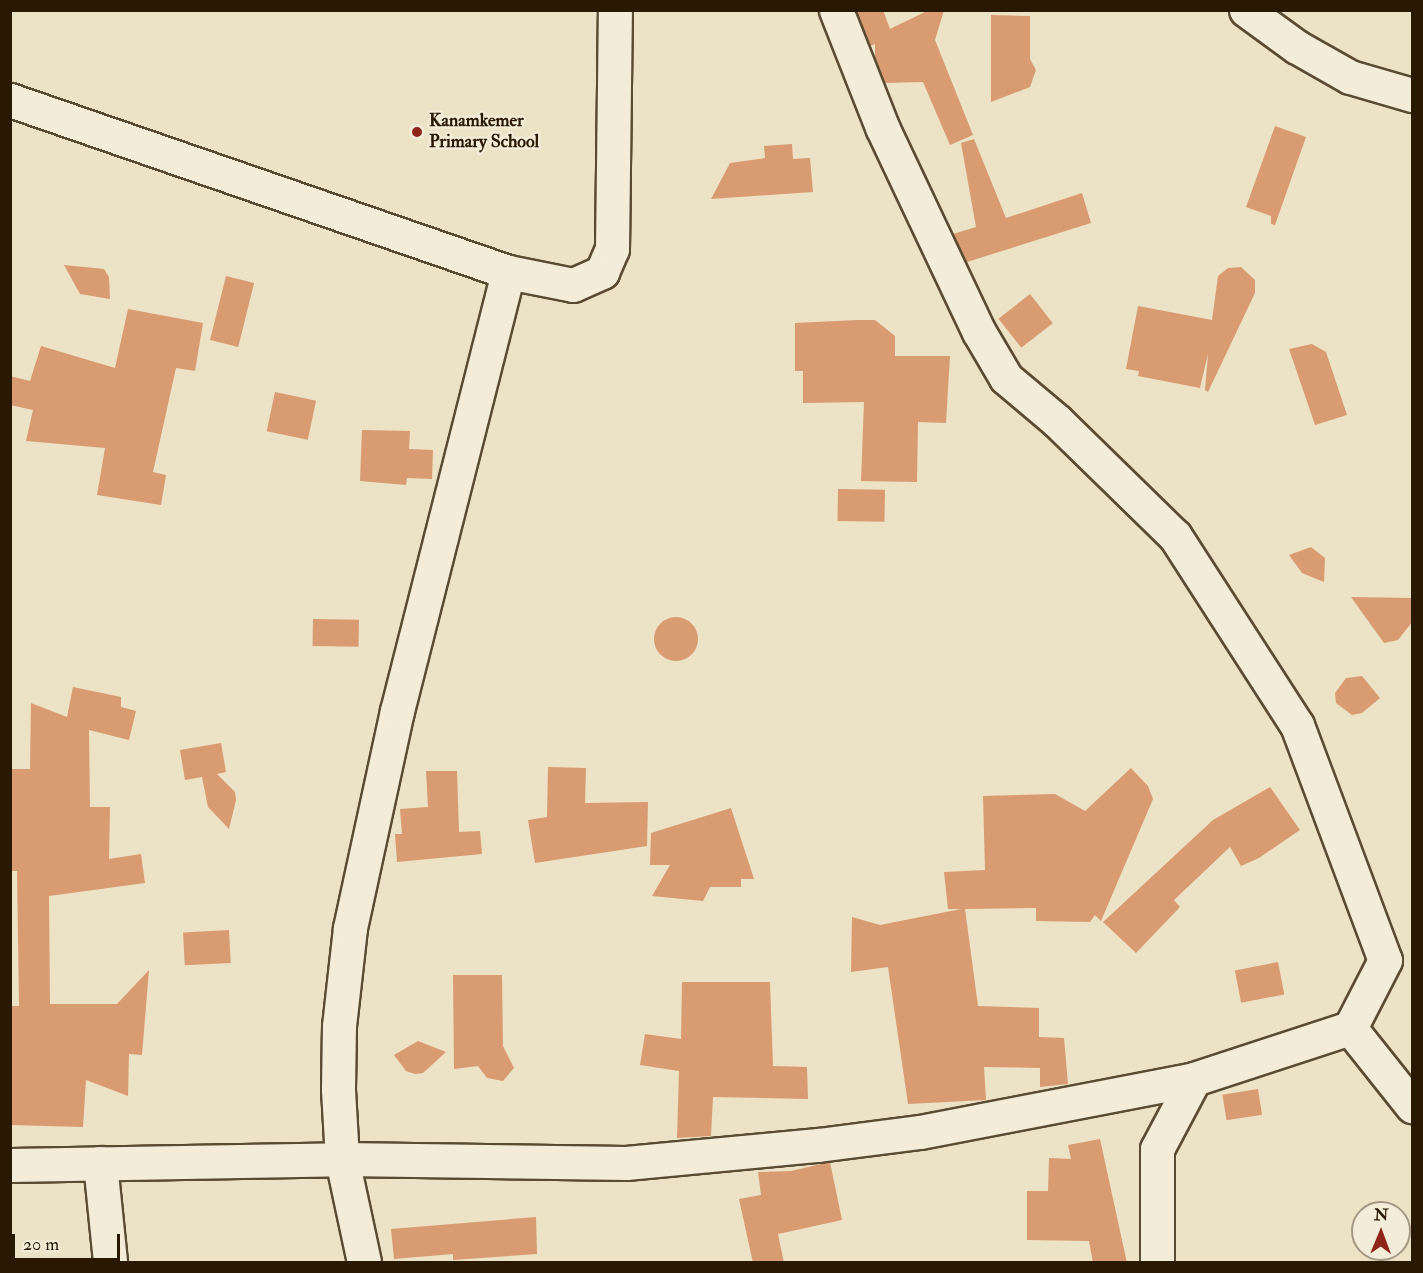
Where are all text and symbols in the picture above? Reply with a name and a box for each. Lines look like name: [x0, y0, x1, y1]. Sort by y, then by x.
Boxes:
place label: Kanamkemer Primary School: [429, 111, 539, 154]
marker: Kanamkemer Primary School: [410, 125, 424, 139]
north arrow: [1351, 1201, 1411, 1261]
text: N: [1374, 1205, 1389, 1225]
scale bar: [15, 1222, 123, 1260]
text: 20 m: [23, 1233, 59, 1256]

